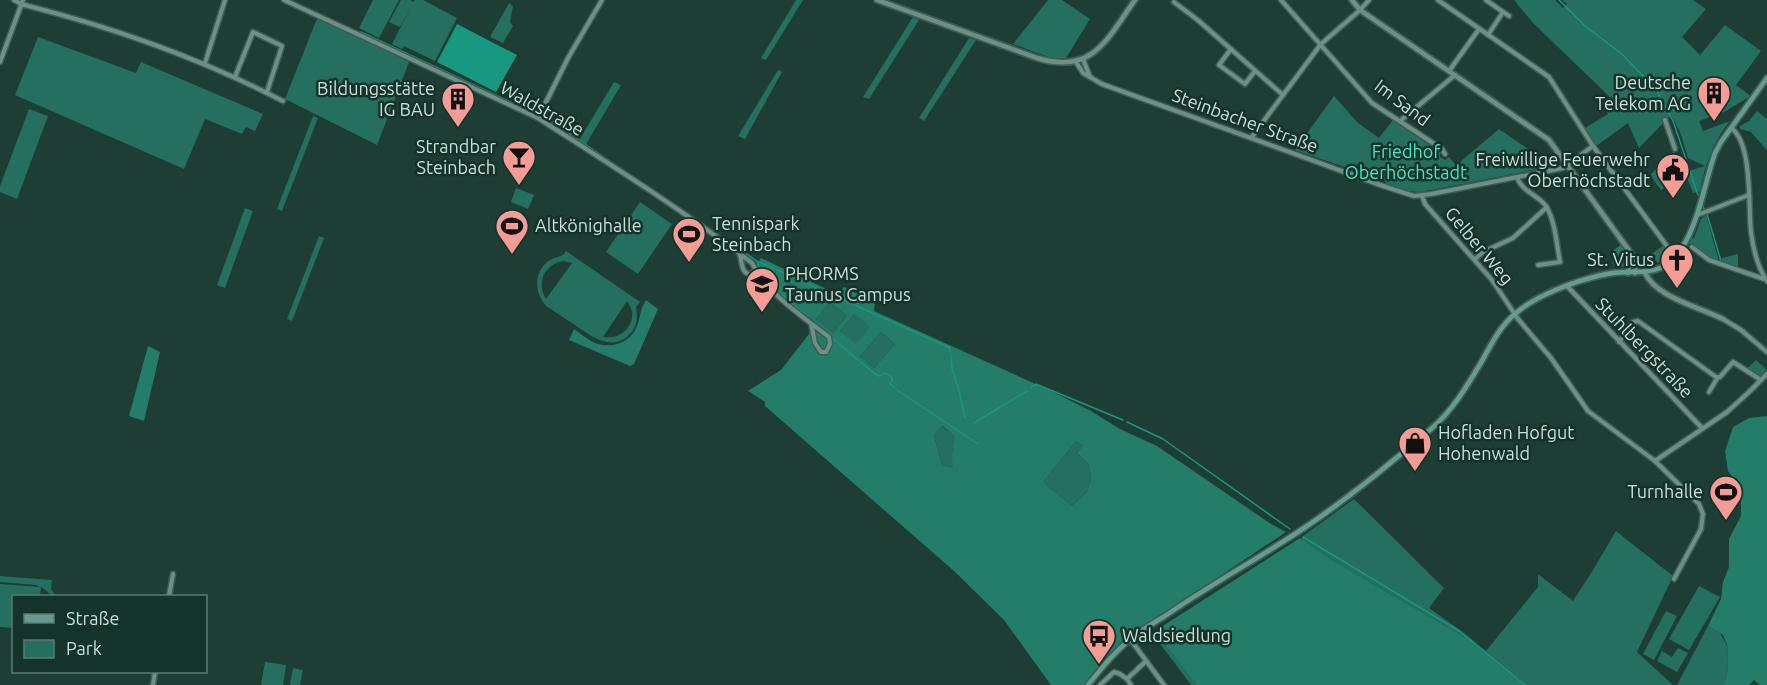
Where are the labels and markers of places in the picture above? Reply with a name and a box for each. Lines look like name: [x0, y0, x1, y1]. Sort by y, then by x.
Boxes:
place label: Deutsche Telekom AG: [1595, 72, 1691, 113]
building icon: Deutsche Telekom AG: [1696, 75, 1732, 122]
place label: Bildungsstätte IG BAU: [317, 78, 435, 119]
building icon: Bildungsstätte IG BAU: [440, 81, 476, 128]
place label: Strandbar Steinbach: [416, 136, 496, 177]
bar icon: Strandbar Steinbach: [501, 139, 537, 186]
place label: Freiwillige Feuerwehr Oberhöchstadt: [1475, 149, 1650, 190]
public building icon: Freiwillige Feuerwehr Oberhöchstadt: [1655, 152, 1691, 199]
sports icon: Altkönighalle: [494, 208, 530, 255]
place label: Tennispark Steinbach: [712, 213, 800, 254]
place label: Altkönighalle: [535, 215, 642, 235]
sports icon: Tennispark Steinbach: [671, 216, 707, 263]
church icon: St. Vitus: [1659, 242, 1695, 289]
place label: St. Vitus: [1587, 249, 1654, 269]
place label: PHORMS Taunus Campus: [785, 263, 911, 304]
school or university icon: PHORMS Taunus Campus: [744, 266, 780, 313]
place label: Hofladen Hofgut Hohenwald: [1438, 422, 1574, 463]
shop icon: Hofladen Hofgut Hohenwald: [1397, 425, 1433, 472]
sports icon: Turnhalle: [1708, 474, 1744, 521]
place label: Turnhalle: [1627, 481, 1703, 501]
bus stop icon: Waldsiedlung: [1081, 618, 1117, 665]
place label: Waldsiedlung: [1122, 625, 1231, 645]

